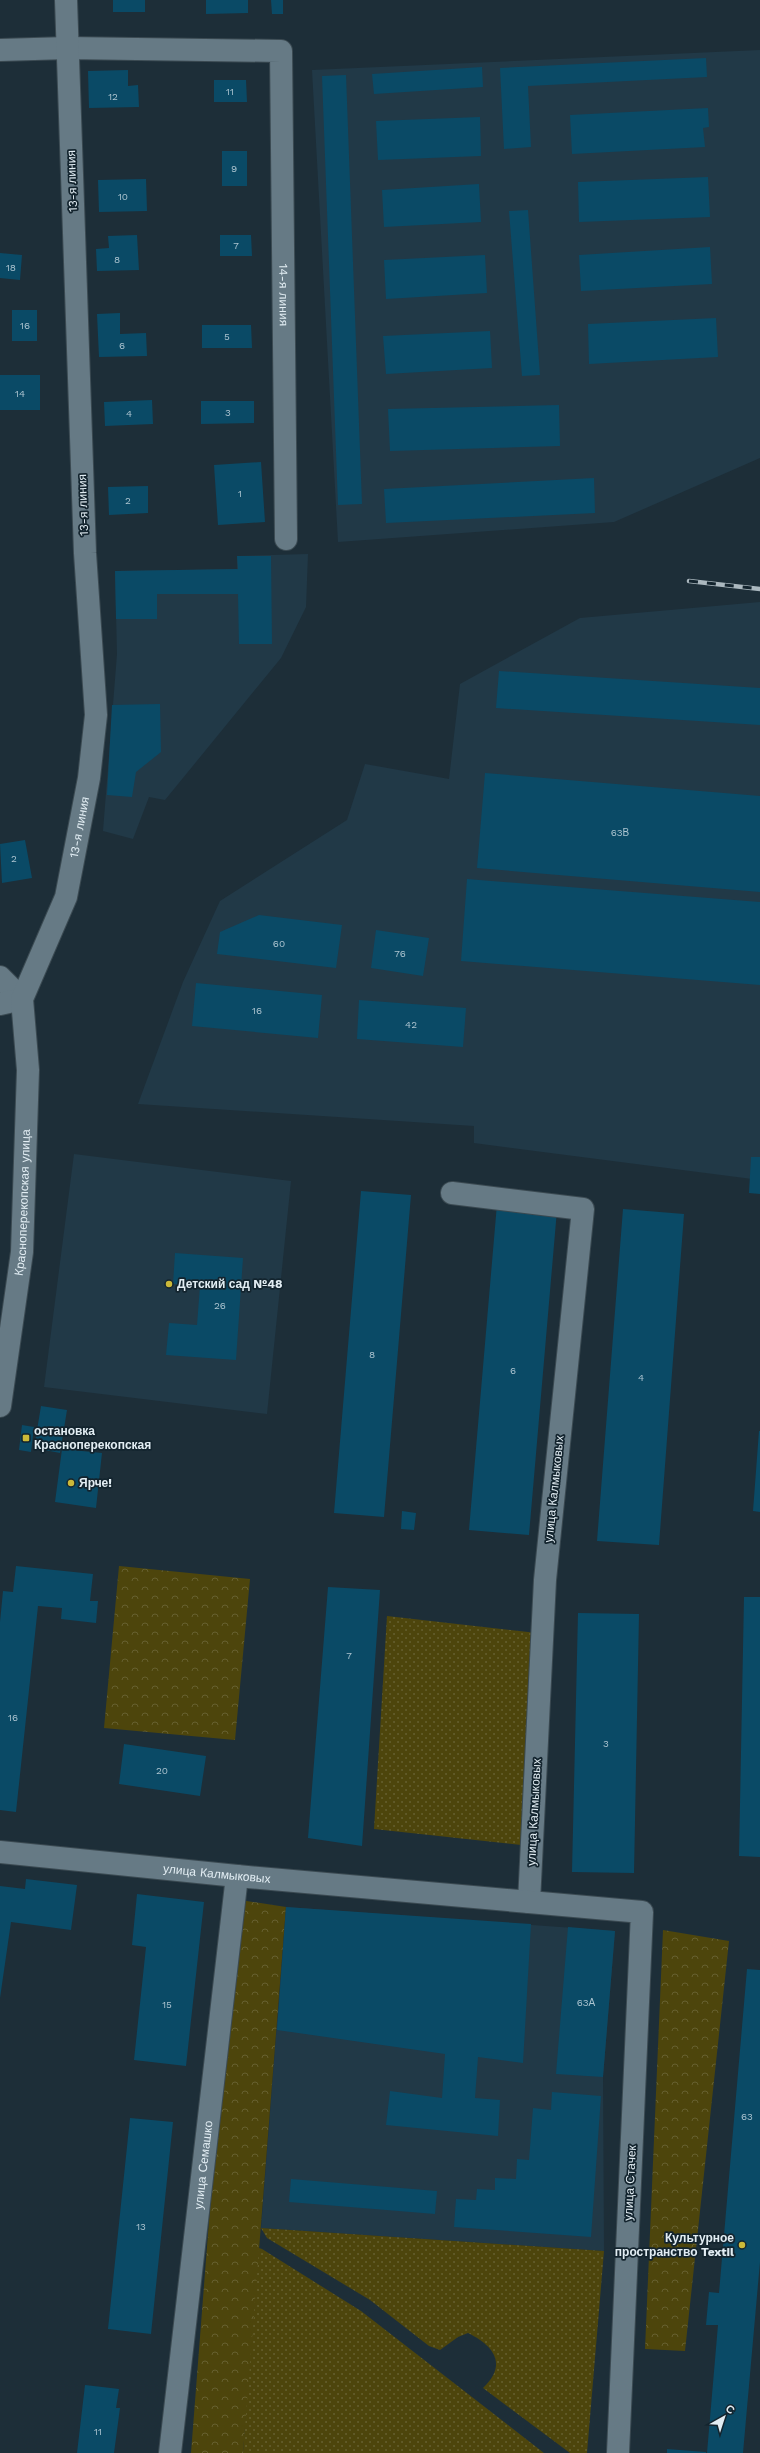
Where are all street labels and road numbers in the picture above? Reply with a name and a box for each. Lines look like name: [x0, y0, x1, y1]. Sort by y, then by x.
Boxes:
street label: 13-я линия: [64, 150, 80, 212]
street label: 14-я линия: [276, 264, 291, 326]
street label: 13-я линия: [75, 474, 91, 536]
street label: 13-я линия: [67, 796, 92, 859]
street label: Красноперекопская улица: [12, 1129, 33, 1277]
street label: улица Калмыковых: [541, 1435, 567, 1543]
street label: улица Калмыковых: [524, 1758, 544, 1866]
street label: улица Калмыковых: [163, 1862, 271, 1886]
street label: улица Семашко: [191, 2120, 216, 2210]
street label: улица Стачек: [621, 2144, 639, 2221]

